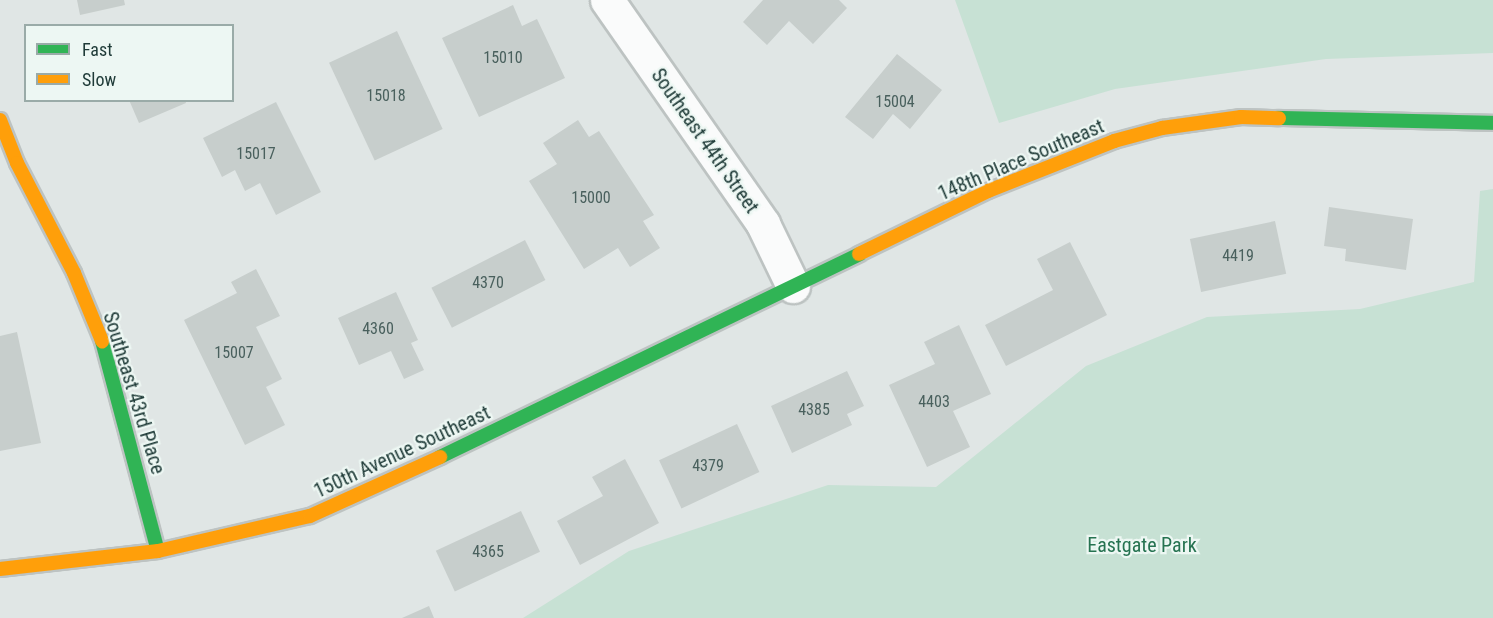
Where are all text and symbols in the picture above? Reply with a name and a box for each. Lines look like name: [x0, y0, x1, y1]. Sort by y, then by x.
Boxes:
legend: [24, 24, 234, 102]
text: Fast: [82, 39, 113, 60]
house number: 15010: [483, 48, 523, 68]
street label: Southeast 44th Street: [646, 64, 764, 218]
text: Slow: [82, 69, 116, 90]
house number: 15018: [366, 86, 406, 106]
house number: 15004: [875, 92, 915, 112]
street label: 148th Place Southeast: [934, 114, 1108, 206]
house number: 15017: [236, 144, 276, 164]
house number: 15000: [571, 188, 611, 208]
house number: 4419: [1222, 246, 1254, 266]
house number: 4370: [472, 273, 504, 293]
street label: Southeast 43rd Place: [98, 309, 170, 477]
house number: 4360: [362, 319, 394, 339]
house number: 15007: [214, 343, 254, 363]
house number: 4403: [918, 392, 950, 412]
house number: 4385: [798, 400, 830, 420]
street label: 150th Avenue Southeast: [310, 401, 494, 503]
house number: 4379: [692, 456, 724, 476]
park label: Eastgate Park: [1087, 533, 1197, 557]
house number: 4365: [472, 542, 504, 562]

